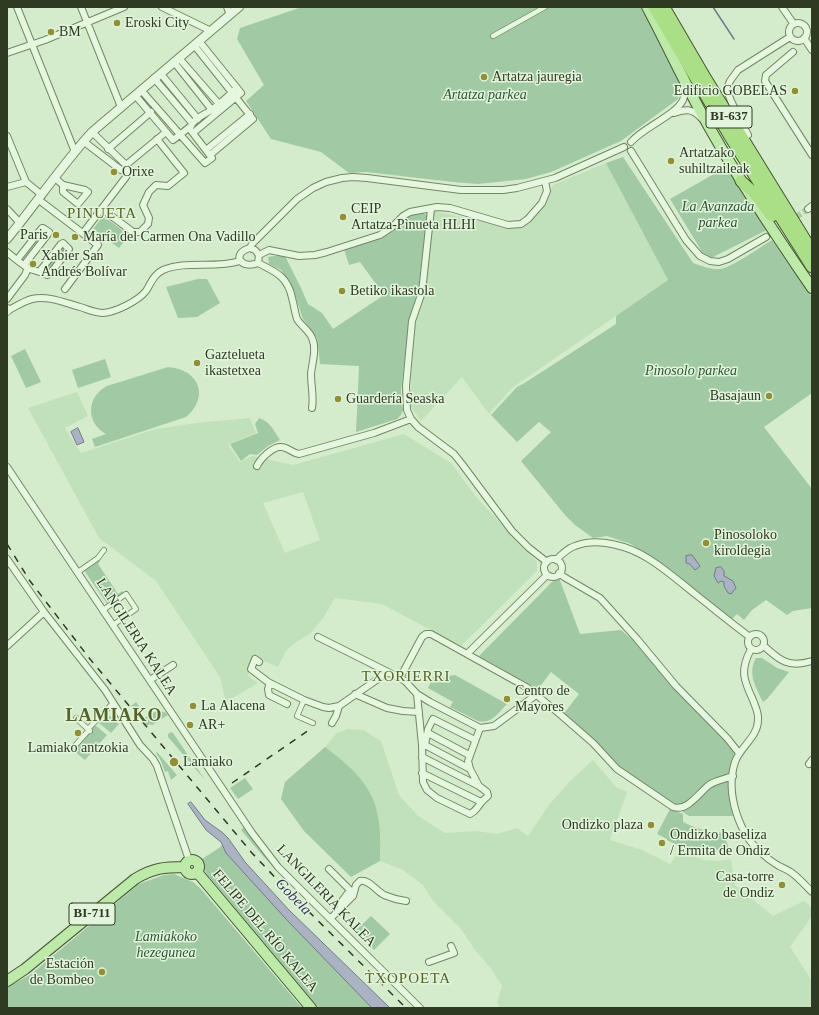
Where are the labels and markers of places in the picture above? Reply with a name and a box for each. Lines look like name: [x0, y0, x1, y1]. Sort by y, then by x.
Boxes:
place label: Eroski City: [125, 15, 189, 31]
marker: Eroski City: [112, 18, 122, 28]
place label: BM: [59, 24, 81, 40]
marker: BM: [46, 27, 56, 37]
place label: Artatza jauregia: [492, 69, 582, 85]
marker: Artatza jauregia: [479, 72, 489, 82]
place label: Edificio GOBELAS: [674, 83, 787, 99]
marker: Edificio GOBELAS: [790, 86, 800, 96]
place label: Artatzako suhiltzaileak: [679, 145, 750, 178]
marker: Artatzako suhiltzaileak: [666, 156, 676, 166]
place label: Orixe: [122, 164, 154, 180]
marker: Orixe: [109, 167, 119, 177]
place label: CEIP Artatza-Pìnueta HLHI: [351, 201, 476, 234]
marker: CEIP Artatza-Pìnueta HLHI: [338, 212, 348, 222]
place label: Paris: [20, 227, 48, 243]
place label: María del Carmen Ona Vadillo: [83, 229, 256, 245]
marker: Paris: [51, 230, 61, 240]
marker: María del Carmen Ona Vadillo: [70, 232, 80, 242]
place label: Xabier San Andrés Bolívar: [41, 248, 127, 280]
marker: Xabier San Andrés Bolívar: [28, 259, 38, 269]
place label: Betiko ikastola: [350, 283, 434, 299]
marker: Betiko ikastola: [337, 286, 347, 296]
place label: Gaztelueta ikastetxea: [205, 347, 265, 380]
marker: Gaztelueta ikastetxea: [192, 358, 202, 368]
place label: Basajaun: [710, 388, 761, 404]
place label: Guardería Seaska: [346, 391, 444, 407]
marker: Basajaun: [764, 391, 774, 401]
marker: Guardería Seaska: [333, 394, 343, 404]
place label: Pinosoloko kiroldegia: [714, 527, 777, 560]
marker: Pinosoloko kiroldegia: [701, 538, 711, 548]
place label: Centro de Mayores: [515, 683, 570, 716]
marker: Centro de Mayores: [502, 694, 512, 704]
place label: La Alacena: [201, 698, 265, 714]
marker: La Alacena: [188, 701, 198, 711]
place label: AR+: [198, 717, 225, 733]
marker: AR+: [185, 720, 195, 730]
marker: Lamiako antzokia: [73, 728, 83, 738]
place label: Lamiako antzokia: [28, 740, 128, 756]
place label: Lamiako: [183, 754, 233, 770]
marker: Lamiako: [168, 756, 180, 768]
place label: Ondizko plaza: [562, 817, 643, 833]
marker: Ondizko plaza: [646, 820, 656, 830]
place label: Ondizko baseliza / Ermita de Ondiz: [670, 827, 770, 860]
marker: Ondizko baseliza / Ermita de Ondiz: [657, 838, 667, 848]
place label: Casa-torre de Ondiz: [716, 869, 774, 902]
marker: Casa-torre de Ondiz: [777, 880, 787, 890]
place label: Estación de Bombeo: [30, 956, 94, 988]
marker: Estación de Bombeo: [97, 967, 107, 977]

